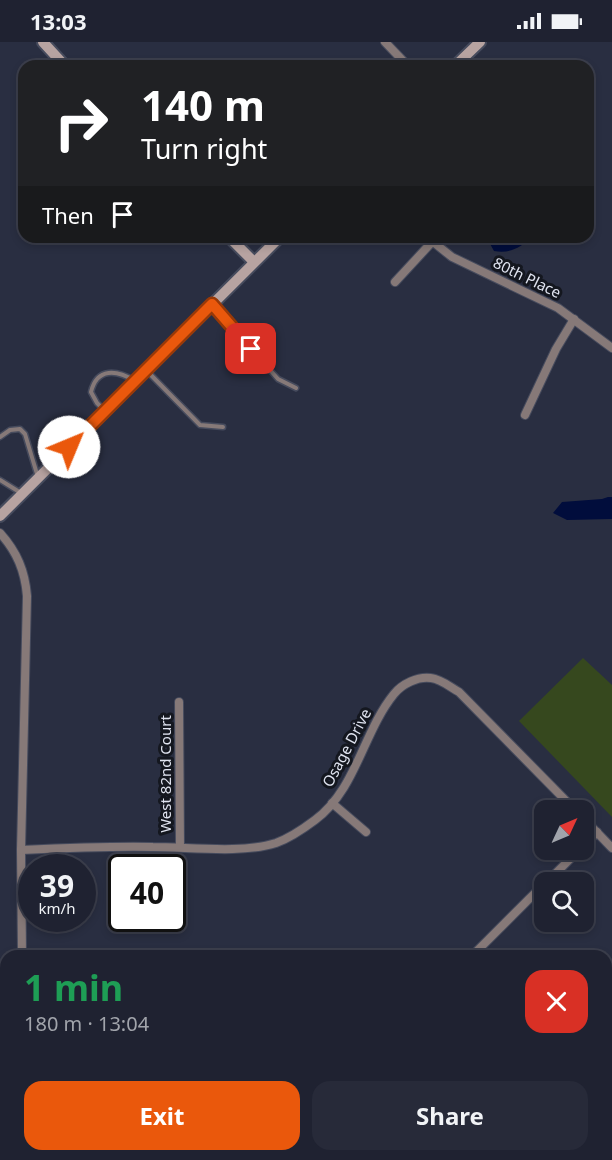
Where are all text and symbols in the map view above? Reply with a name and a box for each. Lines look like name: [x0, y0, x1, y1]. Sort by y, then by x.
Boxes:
text: 13:03: [30, 6, 87, 36]
text: 140 m: [141, 76, 265, 133]
icon: right: [42, 84, 120, 162]
text: Turn right: [141, 130, 267, 167]
icon: arrive: [106, 198, 139, 231]
text: Then: [42, 200, 94, 230]
street label: 80th Place: [490, 252, 565, 302]
pin: [225, 323, 276, 374]
icon: arrive: [234, 332, 267, 365]
position arrow: [37, 415, 101, 479]
street label: Osage Drive: [317, 705, 375, 790]
street label: West 82nd Court: [155, 715, 175, 833]
north arrow: [534, 800, 594, 860]
map controls: [534, 800, 594, 932]
speed limit sign: 40: [108, 854, 186, 932]
text: 39: [40, 865, 74, 906]
button: search: [534, 872, 594, 932]
text: km/h: [39, 898, 75, 918]
text: 1 min: [24, 963, 123, 1012]
button: close: [525, 970, 588, 1033]
text: 180 m · 13:04: [24, 1010, 149, 1037]
button: Exit: [24, 1081, 300, 1150]
button: Share: [312, 1081, 588, 1150]

